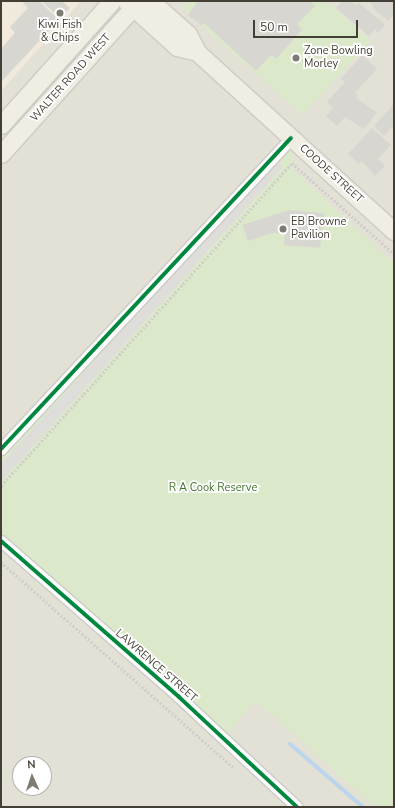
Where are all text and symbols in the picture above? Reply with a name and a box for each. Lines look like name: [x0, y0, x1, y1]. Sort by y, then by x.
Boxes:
marker: Kiwi Fish & Chips: [55, 8, 65, 18]
scale bar: [255, 12, 360, 38]
place label: Kiwi Fish & Chips: [38, 19, 82, 45]
text: 50 m: [260, 19, 288, 35]
street label: WALTER ROAD WEST: [28, 31, 114, 125]
place label: Zone Bowling Morley: [304, 45, 373, 71]
marker: Zone Bowling Morley: [291, 53, 301, 63]
street label: COODE STREET: [296, 142, 366, 206]
place label: EB Browne Pavilion: [291, 216, 346, 242]
marker: EB Browne Pavilion: [278, 224, 288, 234]
park label: R A Cook Reserve: [169, 481, 257, 495]
street label: LAWRENCE STREET: [113, 627, 199, 705]
north arrow: [12, 756, 52, 796]
text: N: [27, 757, 36, 772]

